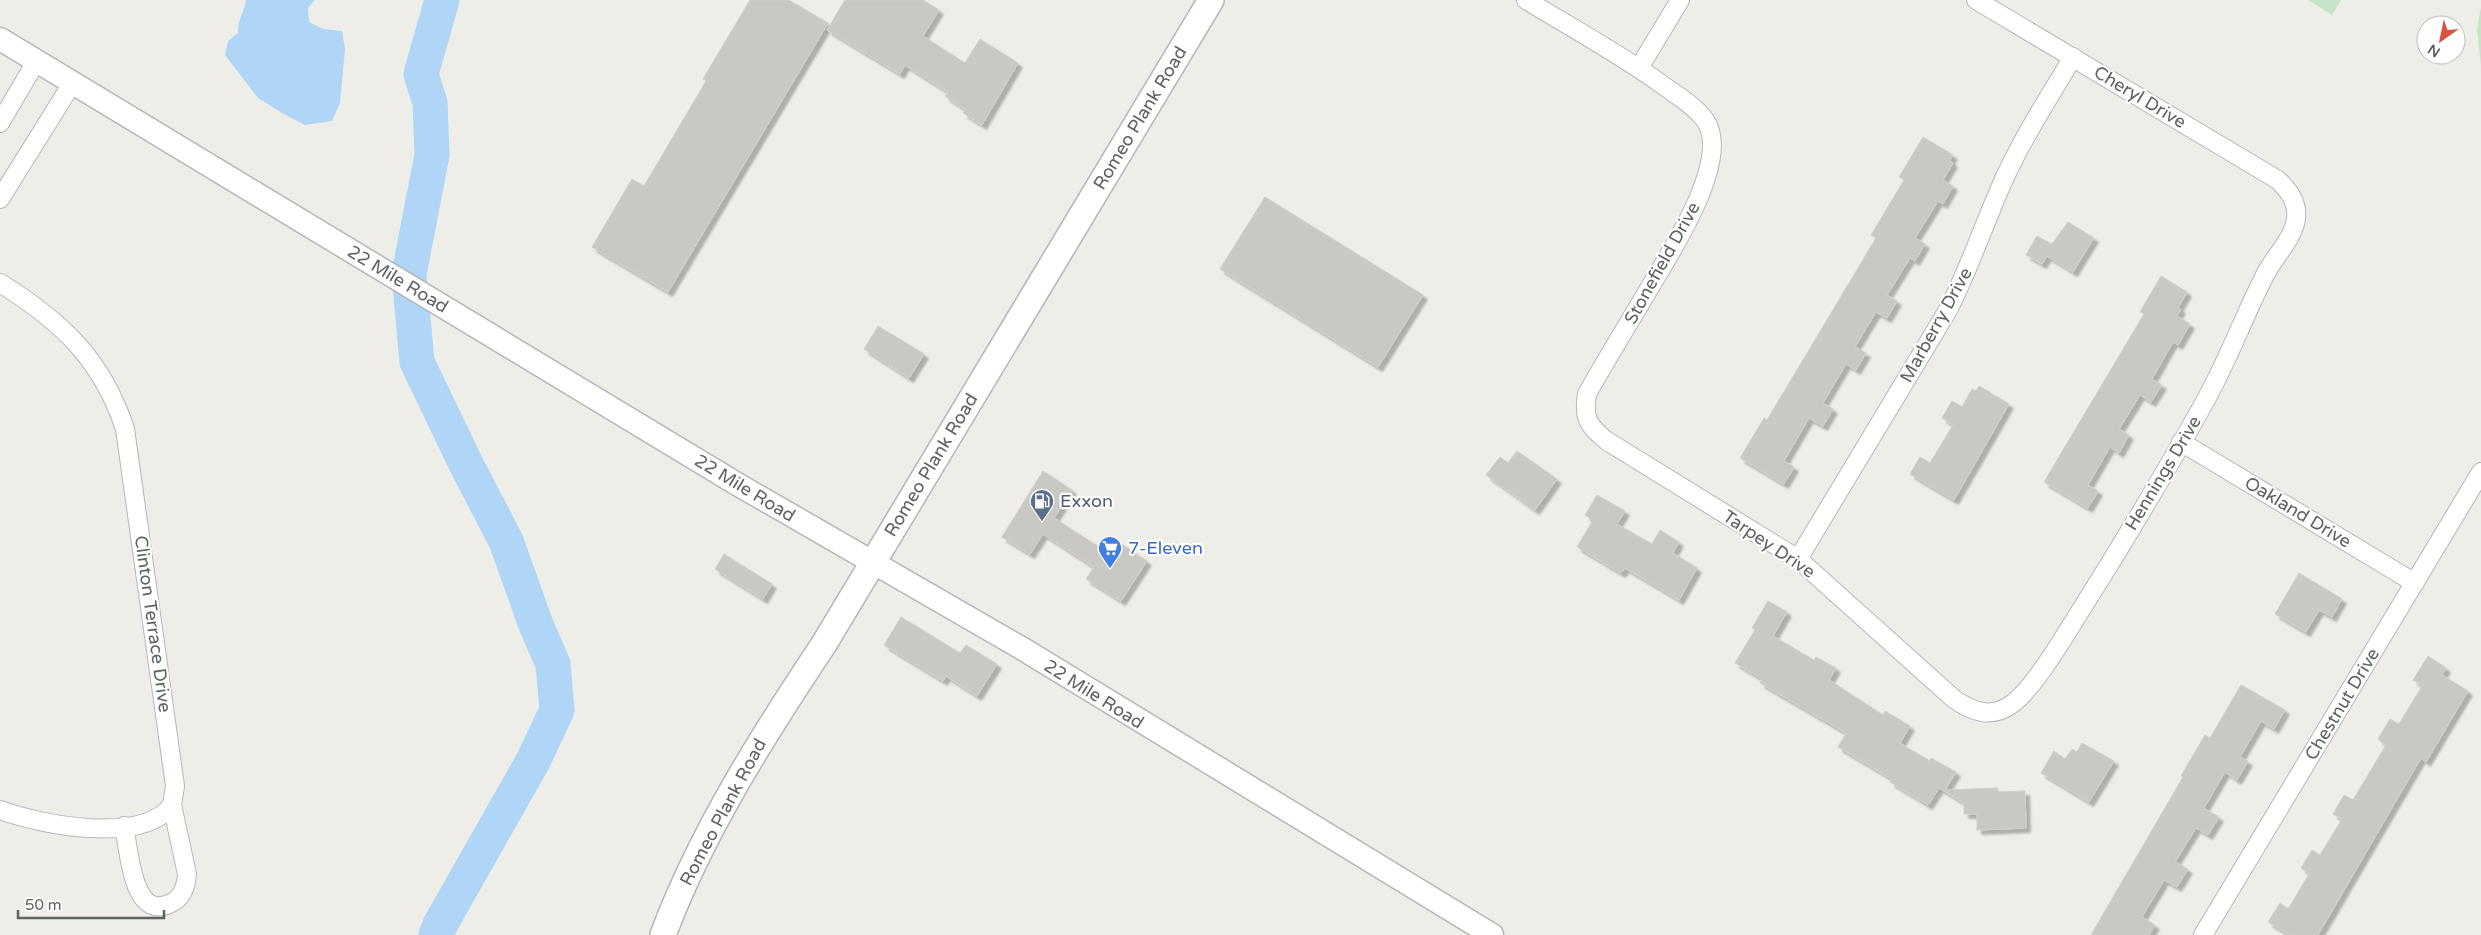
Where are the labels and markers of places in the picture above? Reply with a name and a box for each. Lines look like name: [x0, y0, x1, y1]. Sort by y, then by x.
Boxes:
fuel station icon: Exxon: [1029, 488, 1055, 522]
place label: Exxon: [1060, 490, 1113, 512]
supermarket icon: 7-Eleven: [1097, 535, 1123, 569]
place label: 7-Eleven: [1128, 537, 1203, 559]

